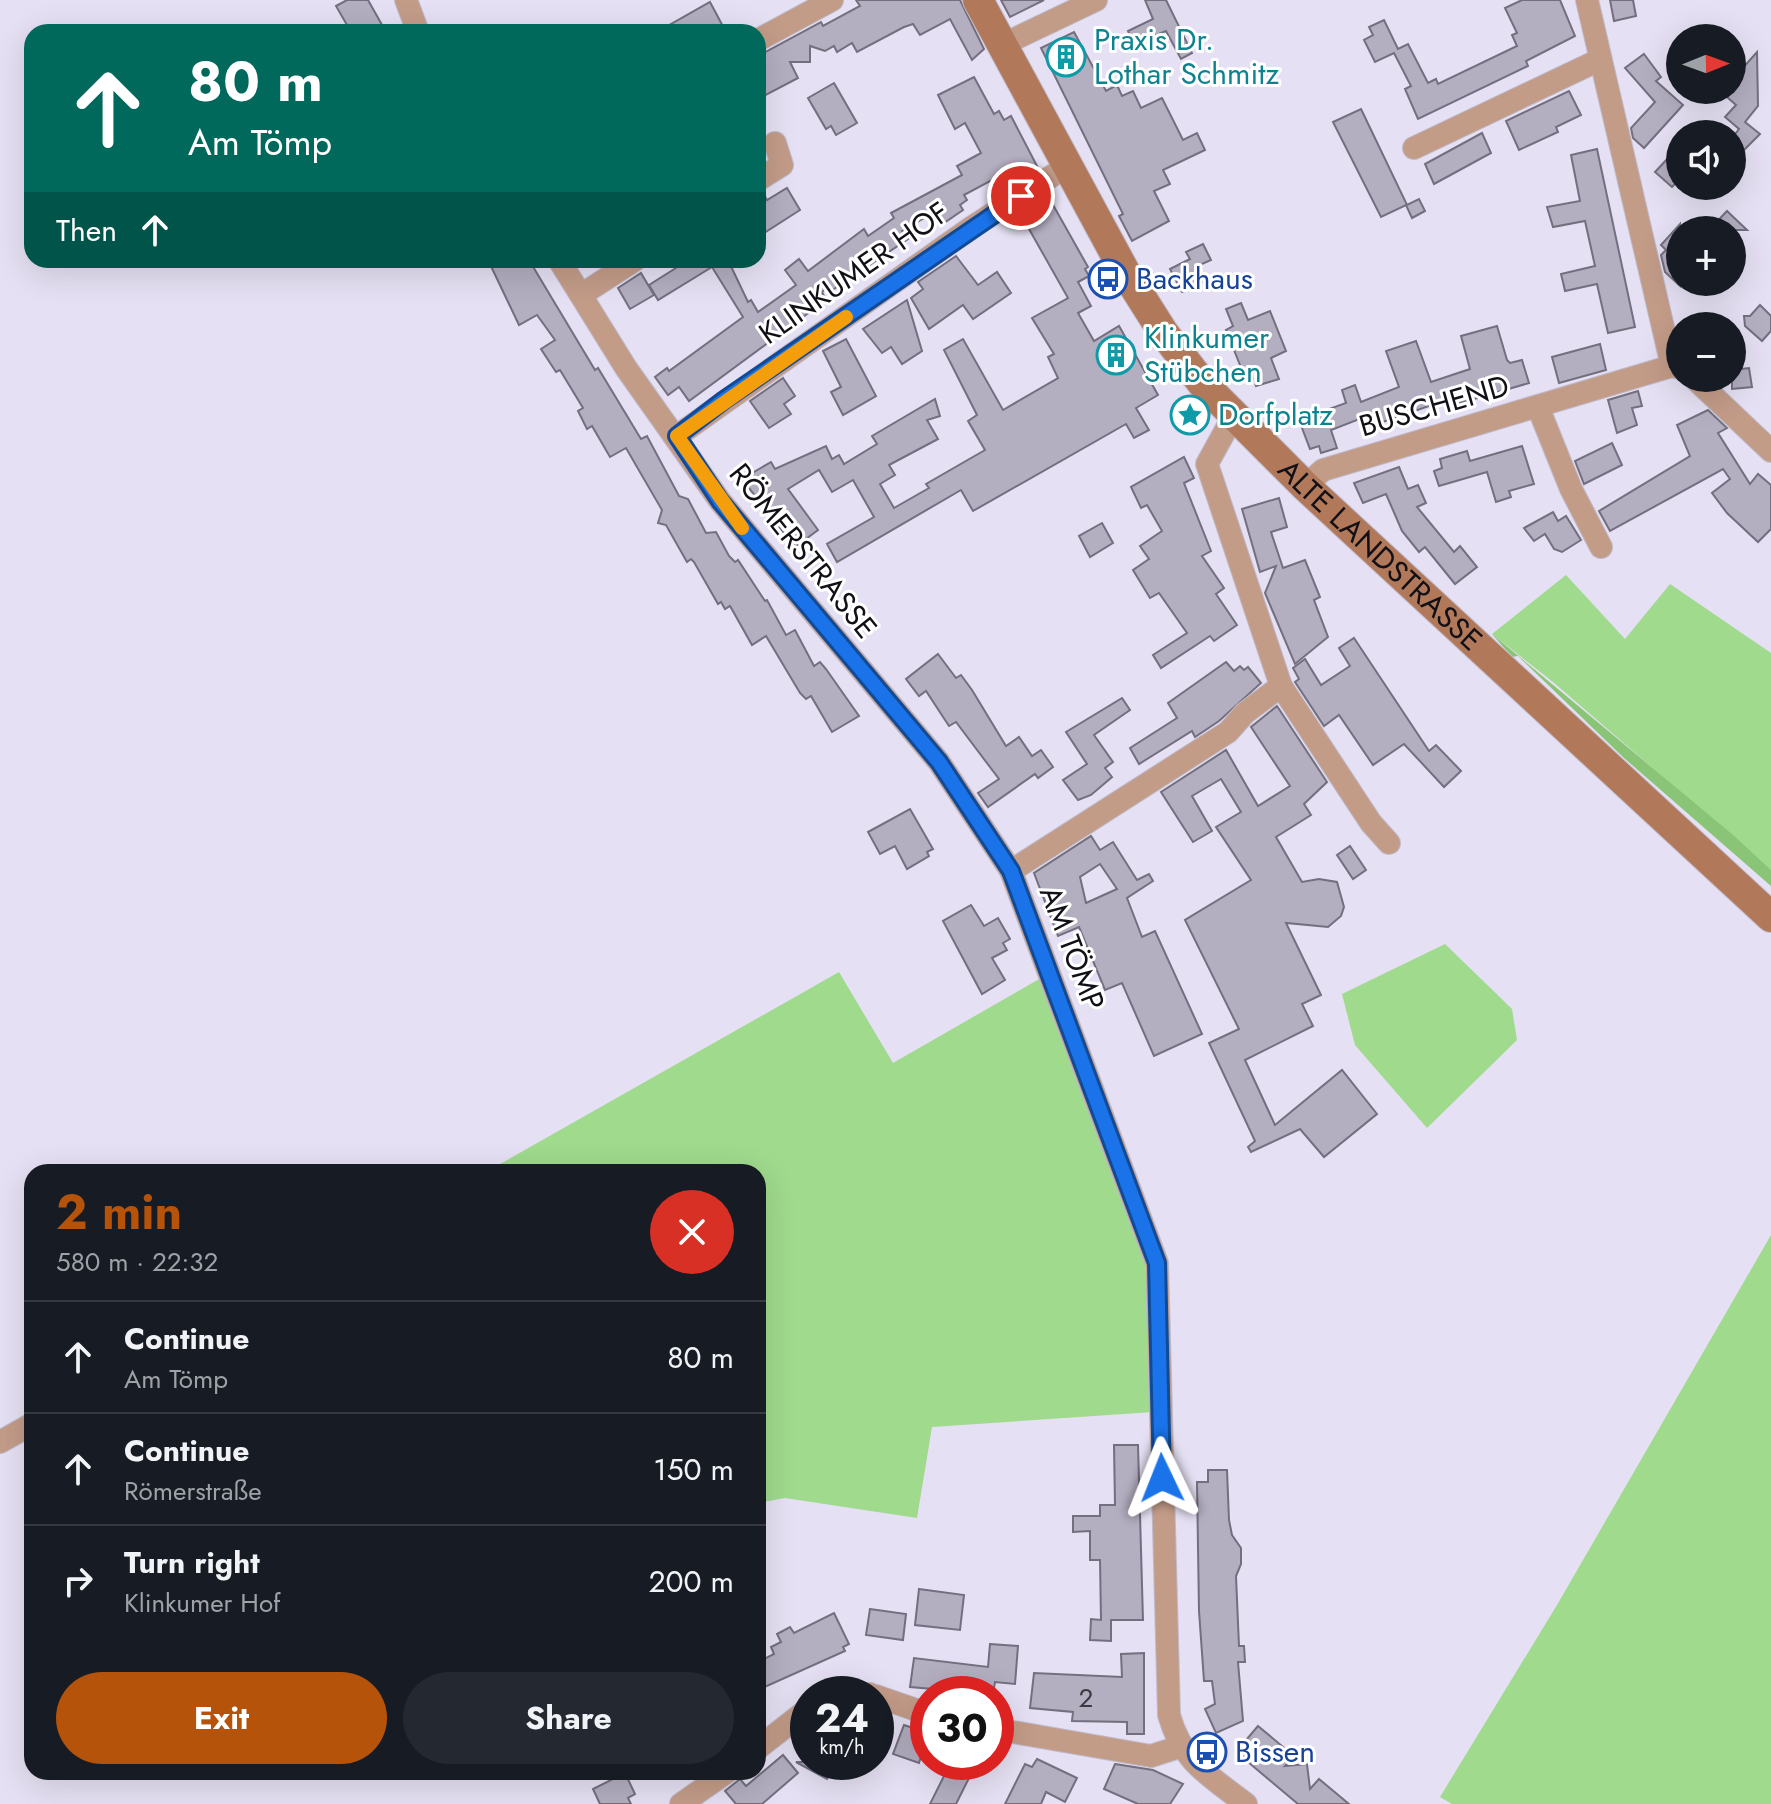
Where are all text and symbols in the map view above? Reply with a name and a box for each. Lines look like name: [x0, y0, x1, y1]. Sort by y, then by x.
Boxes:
place label: Praxis Dr. Lothar Schmitz: [1094, 18, 1279, 95]
north arrow: [1666, 24, 1746, 104]
map controls: [1666, 24, 1746, 392]
building icon: Praxis Dr. Lothar Schmitz: [1045, 36, 1087, 78]
text: 80 m: [188, 41, 323, 122]
icon: ahead: [56, 56, 160, 160]
text: Am Tömp: [188, 116, 332, 168]
button: sound: [1666, 120, 1746, 200]
pin: [987, 162, 1055, 230]
icon: arrive: [999, 174, 1043, 218]
street label: KLINKUMER HOF: [750, 191, 958, 354]
icon: ahead: [133, 208, 177, 252]
text: Then: [56, 209, 117, 252]
button: +: [1666, 216, 1746, 296]
place label: Backhaus: [1136, 257, 1253, 300]
bus stop icon: Backhaus: [1087, 258, 1129, 300]
button: −: [1666, 312, 1746, 392]
place label: Klinkumer Stübchen: [1144, 316, 1270, 393]
building icon: Klinkumer Stübchen: [1095, 334, 1137, 376]
street label: BUSCHEND: [1354, 364, 1514, 447]
place label: Dorfplatz: [1218, 393, 1333, 436]
place icon: Dorfplatz: [1169, 394, 1211, 436]
street label: ALTE LANDSTRASSE: [1269, 449, 1492, 661]
street label: RÖMERSTRASSE: [719, 454, 888, 648]
street label: AM TÖMP: [1029, 879, 1116, 1016]
text: 2 min: [56, 1178, 182, 1247]
button: close: [650, 1190, 734, 1274]
text: 580 m · 22:32: [56, 1243, 218, 1281]
text: Continue: [124, 1317, 250, 1360]
icon: ahead: [56, 1335, 100, 1379]
text: 80 m: [667, 1336, 734, 1379]
text: Am Tömp: [124, 1360, 228, 1398]
text: Continue: [124, 1429, 250, 1472]
position arrow: [1120, 1436, 1204, 1520]
icon: ahead: [56, 1447, 100, 1491]
text: 150 m: [653, 1448, 734, 1491]
text: Römerstraße: [124, 1472, 262, 1510]
text: Turn right: [124, 1541, 260, 1584]
icon: right: [56, 1559, 100, 1603]
text: 200 m: [649, 1560, 734, 1603]
text: Klinkumer Hof: [124, 1584, 281, 1622]
button: Exit: [56, 1672, 387, 1764]
button: Share: [403, 1672, 734, 1764]
speed limit sign: 30: [910, 1676, 1014, 1780]
house number: 2: [1079, 1679, 1093, 1717]
text: 24: [815, 1689, 869, 1747]
place label: Bissen: [1235, 1730, 1315, 1773]
bus stop icon: Bissen: [1186, 1731, 1228, 1773]
text: km/h: [819, 1733, 865, 1762]

